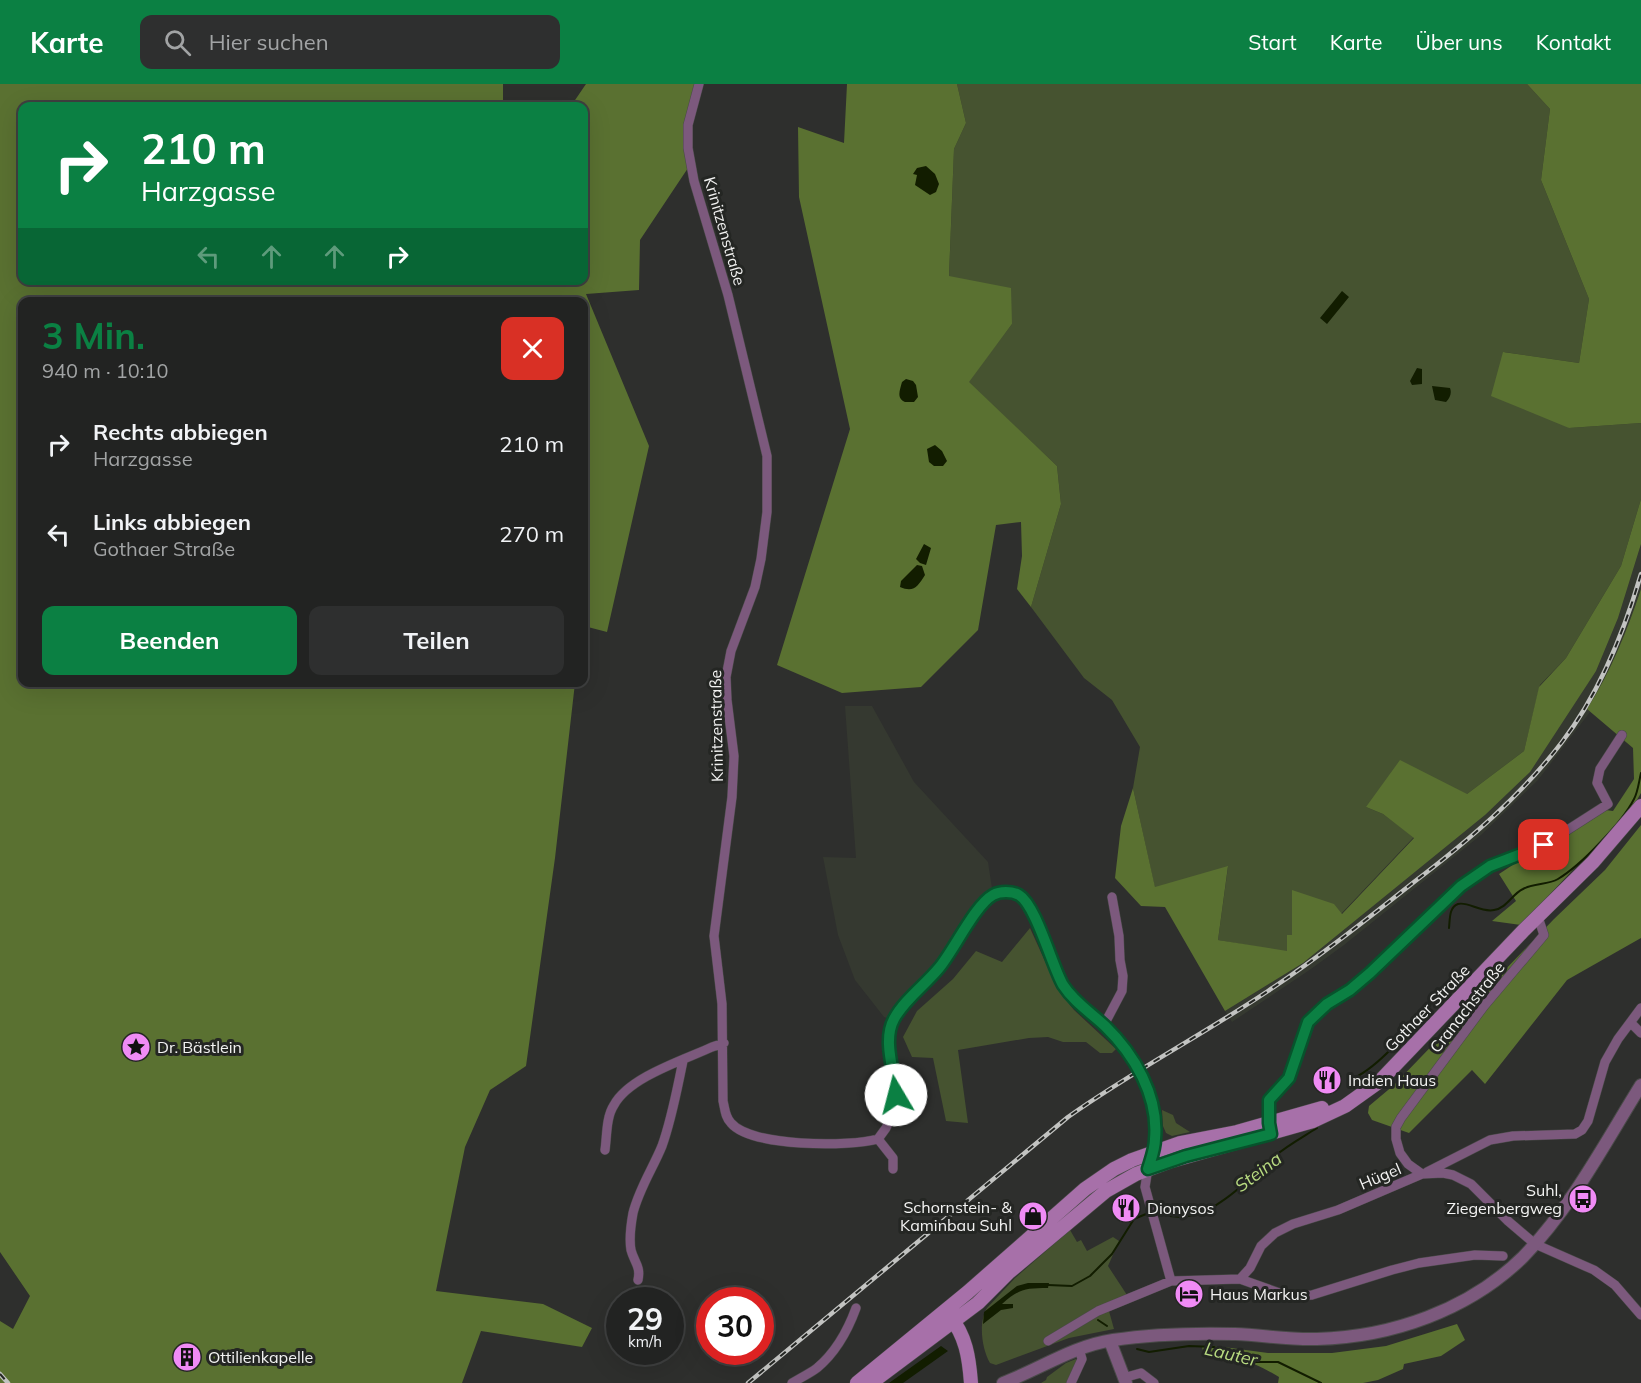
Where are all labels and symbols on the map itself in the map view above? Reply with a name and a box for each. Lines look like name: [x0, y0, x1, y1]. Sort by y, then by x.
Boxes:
street label: Krinitzenstraße: [700, 174, 750, 288]
street label: Krinitzenstraße: [705, 670, 727, 782]
pin: [1518, 819, 1569, 870]
street label: Cranachstraße: [1425, 957, 1509, 1057]
street label: Gothaer Straße: [1380, 960, 1474, 1056]
place icon: Dr. Bästlein: [120, 1031, 152, 1063]
place label: Dr. Bästlein: [157, 1037, 242, 1057]
position arrow: [864, 1063, 928, 1127]
restaurant icon: Indien Haus: [1311, 1064, 1343, 1096]
place label: Indien Haus: [1348, 1070, 1436, 1090]
water label: Steina: [1230, 1147, 1286, 1197]
street label: Hügel: [1356, 1158, 1404, 1194]
place label: Suhl, Ziegenbergweg: [1446, 1180, 1562, 1218]
bus stop icon: Suhl, Ziegenbergweg: [1567, 1183, 1599, 1215]
restaurant icon: Dionysos: [1110, 1192, 1142, 1224]
place label: Schornstein- & Kaminbau Suhl: [900, 1197, 1012, 1235]
place label: Dionysos: [1147, 1198, 1215, 1218]
shop icon: Schornstein- & Kaminbau Suhl: [1017, 1200, 1049, 1232]
hotel icon: Haus Markus: [1173, 1278, 1205, 1310]
place label: Haus Markus: [1210, 1284, 1308, 1304]
speed limit sign: 30: [696, 1287, 774, 1365]
water label: Lauter: [1202, 1337, 1261, 1372]
building icon: Ottilienkapelle: [171, 1341, 203, 1373]
place label: Ottilienkapelle: [208, 1347, 313, 1367]

